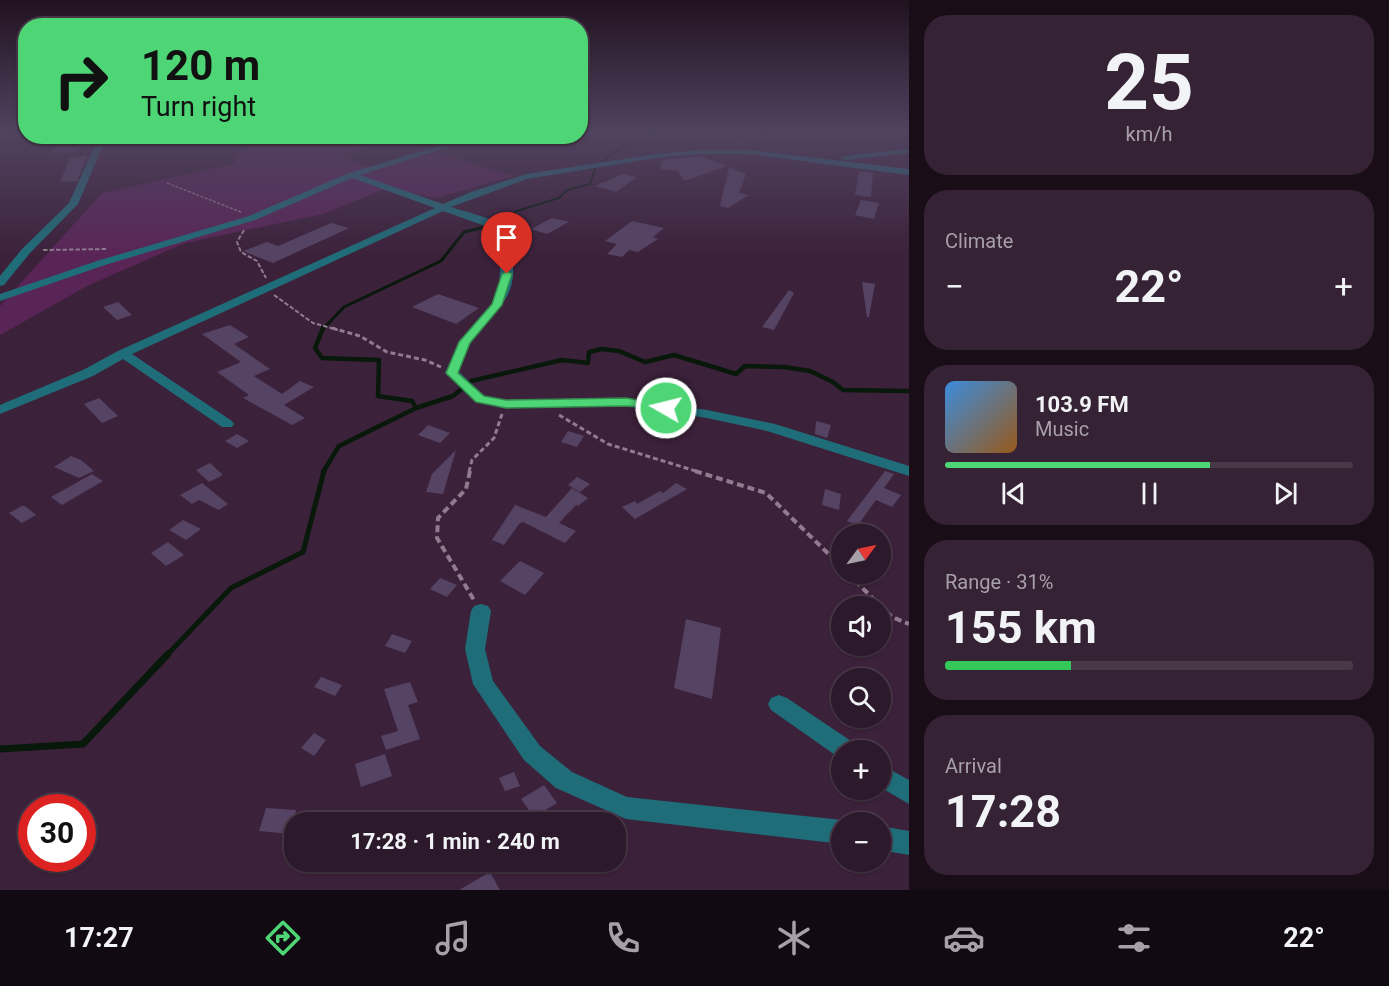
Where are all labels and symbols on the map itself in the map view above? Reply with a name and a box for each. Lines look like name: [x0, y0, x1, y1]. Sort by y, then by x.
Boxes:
pin: [481, 212, 532, 274]
position arrow: [634, 376, 698, 440]
north arrow: [831, 524, 891, 584]
speed limit sign: 30: [18, 794, 96, 872]

